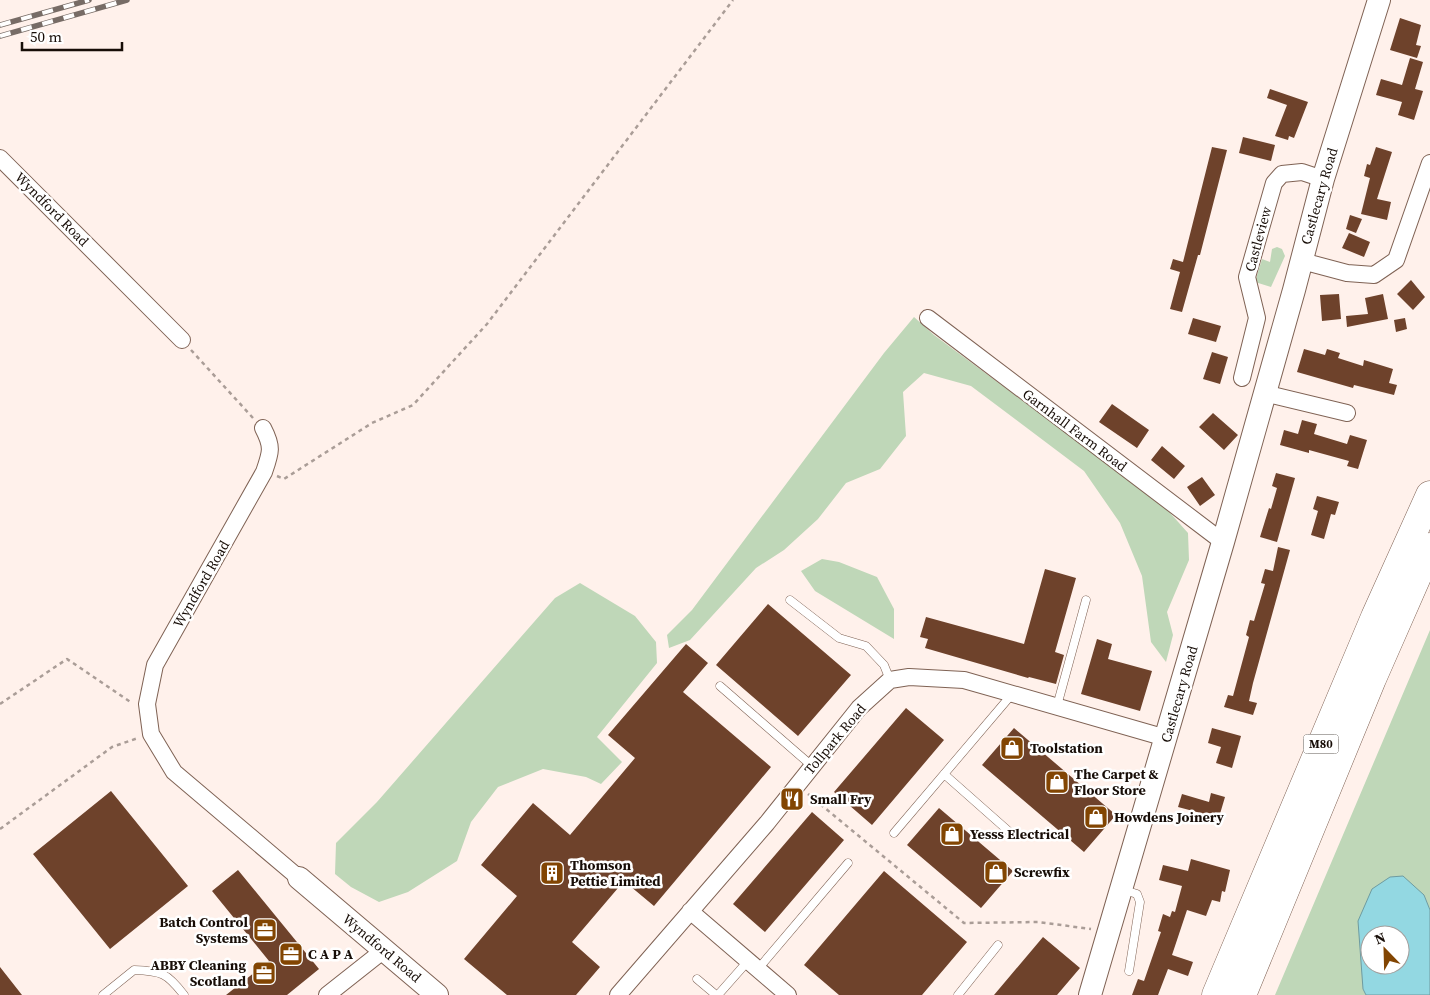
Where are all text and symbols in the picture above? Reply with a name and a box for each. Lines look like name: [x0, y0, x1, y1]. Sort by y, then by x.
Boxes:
scale bar: [22, 20, 122, 52]
text: 50 m: [30, 26, 62, 47]
street label: Castlecary Road: [1296, 145, 1342, 247]
street label: Wyndford Road: [10, 167, 94, 251]
street label: Castleview: [1240, 204, 1276, 274]
street label: Garnhall Farm Road: [1019, 384, 1131, 476]
street label: Wyndford Road: [168, 537, 234, 631]
street label: Castlecary Road: [1156, 643, 1202, 745]
street label: Tollpark Road: [799, 699, 871, 779]
road number: M80: [1304, 734, 1338, 754]
shop icon: Toolstation: [999, 735, 1025, 761]
place label: Toolstation: [1030, 738, 1103, 758]
place label: The Carpet & Floor Store: [1074, 764, 1158, 800]
shop icon: The Carpet & Floor Store: [1044, 769, 1070, 795]
restaurant icon: Small Fry: [779, 786, 805, 812]
place label: Small Fry: [810, 789, 872, 809]
shop icon: Howdens Joinery: [1083, 804, 1109, 830]
place label: Howdens Joinery: [1114, 807, 1225, 827]
shop icon: Yesss Electrical: [939, 821, 965, 847]
place label: Yesss Electrical: [970, 824, 1070, 844]
place label: Thomson Pettie Limited: [570, 855, 661, 891]
shop icon: Screwfix: [983, 859, 1009, 885]
building icon: Thomson Pettie Limited: [539, 860, 565, 886]
place label: Screwfix: [1014, 862, 1070, 882]
street label: Wyndford Road: [338, 909, 426, 987]
place label: Batch Control Systems: [159, 912, 249, 948]
office icon: Batch Control Systems: [252, 917, 278, 943]
north arrow: [1360, 925, 1410, 975]
text: N: [1371, 927, 1389, 949]
office icon: C A P A: [278, 941, 304, 967]
place label: C A P A: [308, 944, 354, 964]
place label: ABBY Cleaning Scotland: [150, 955, 247, 991]
office icon: ABBY Cleaning Scotland: [251, 960, 277, 986]

